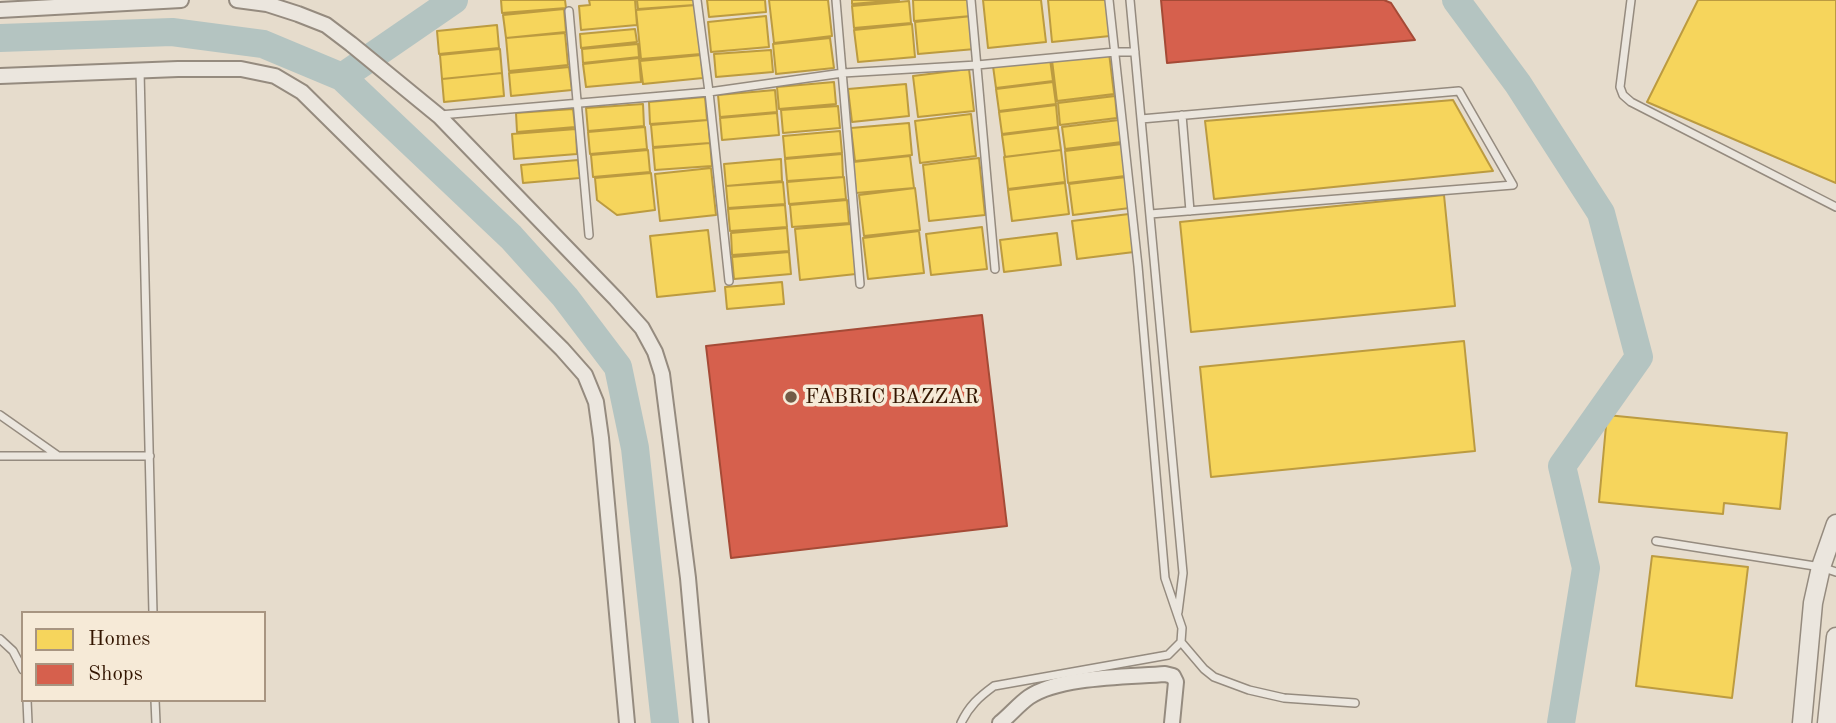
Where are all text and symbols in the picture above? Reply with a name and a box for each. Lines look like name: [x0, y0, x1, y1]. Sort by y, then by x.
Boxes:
place label: FABRIC BAZZAR: [805, 384, 979, 410]
marker: FABRIC BAZZAR: [783, 389, 799, 405]
legend: [21, 611, 266, 702]
text: Homes: [88, 629, 150, 650]
text: Shops: [88, 664, 143, 685]

